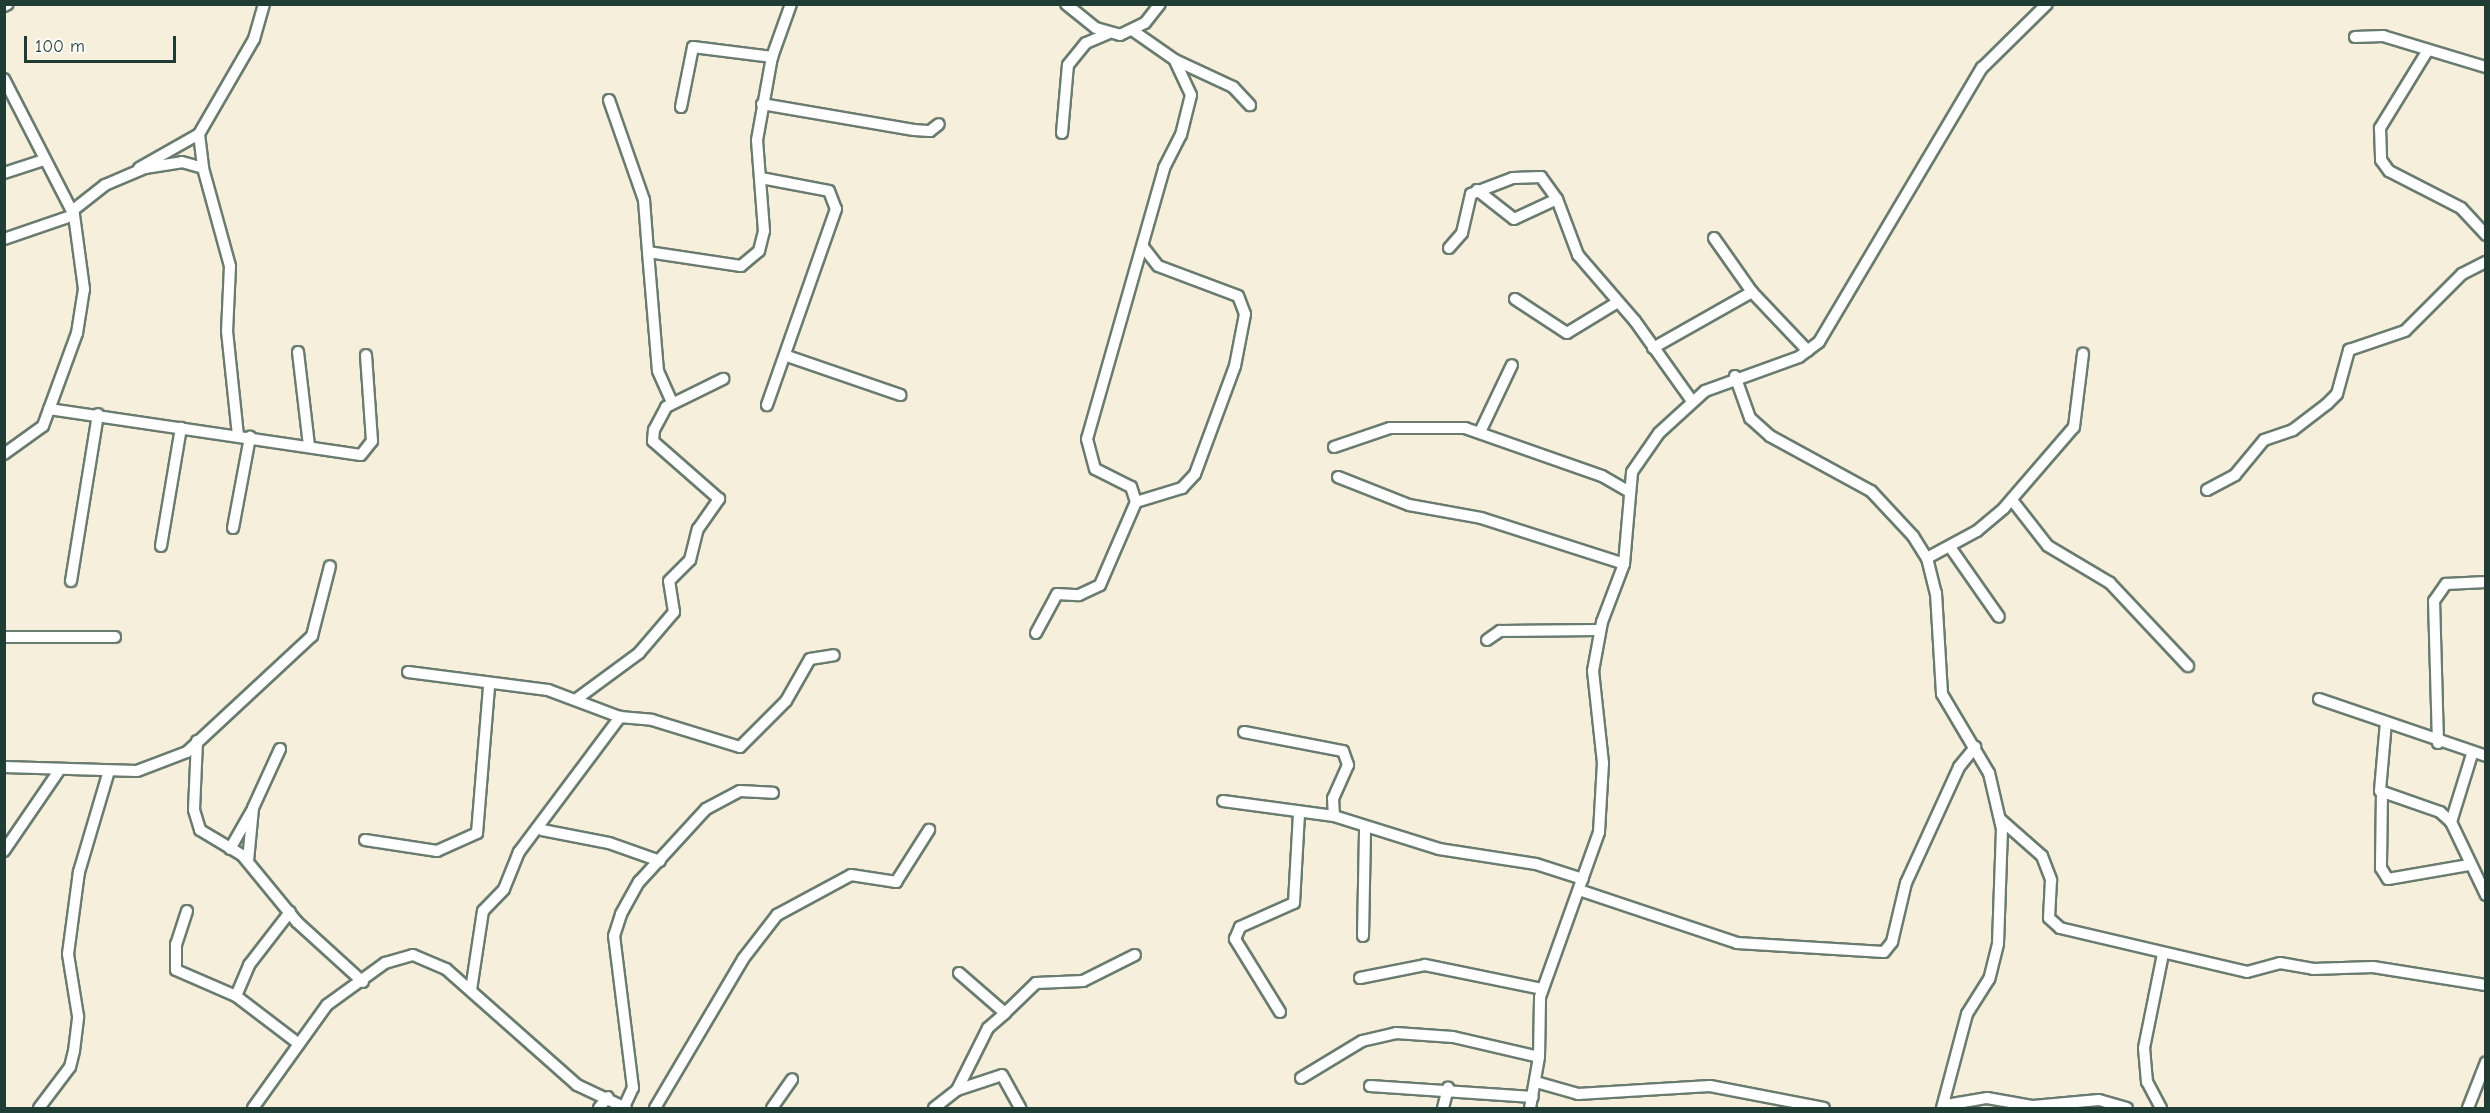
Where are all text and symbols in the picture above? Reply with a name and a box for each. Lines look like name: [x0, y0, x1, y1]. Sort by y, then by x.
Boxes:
scale bar: [27, 24, 178, 62]
text: 100 m: [35, 36, 85, 57]

